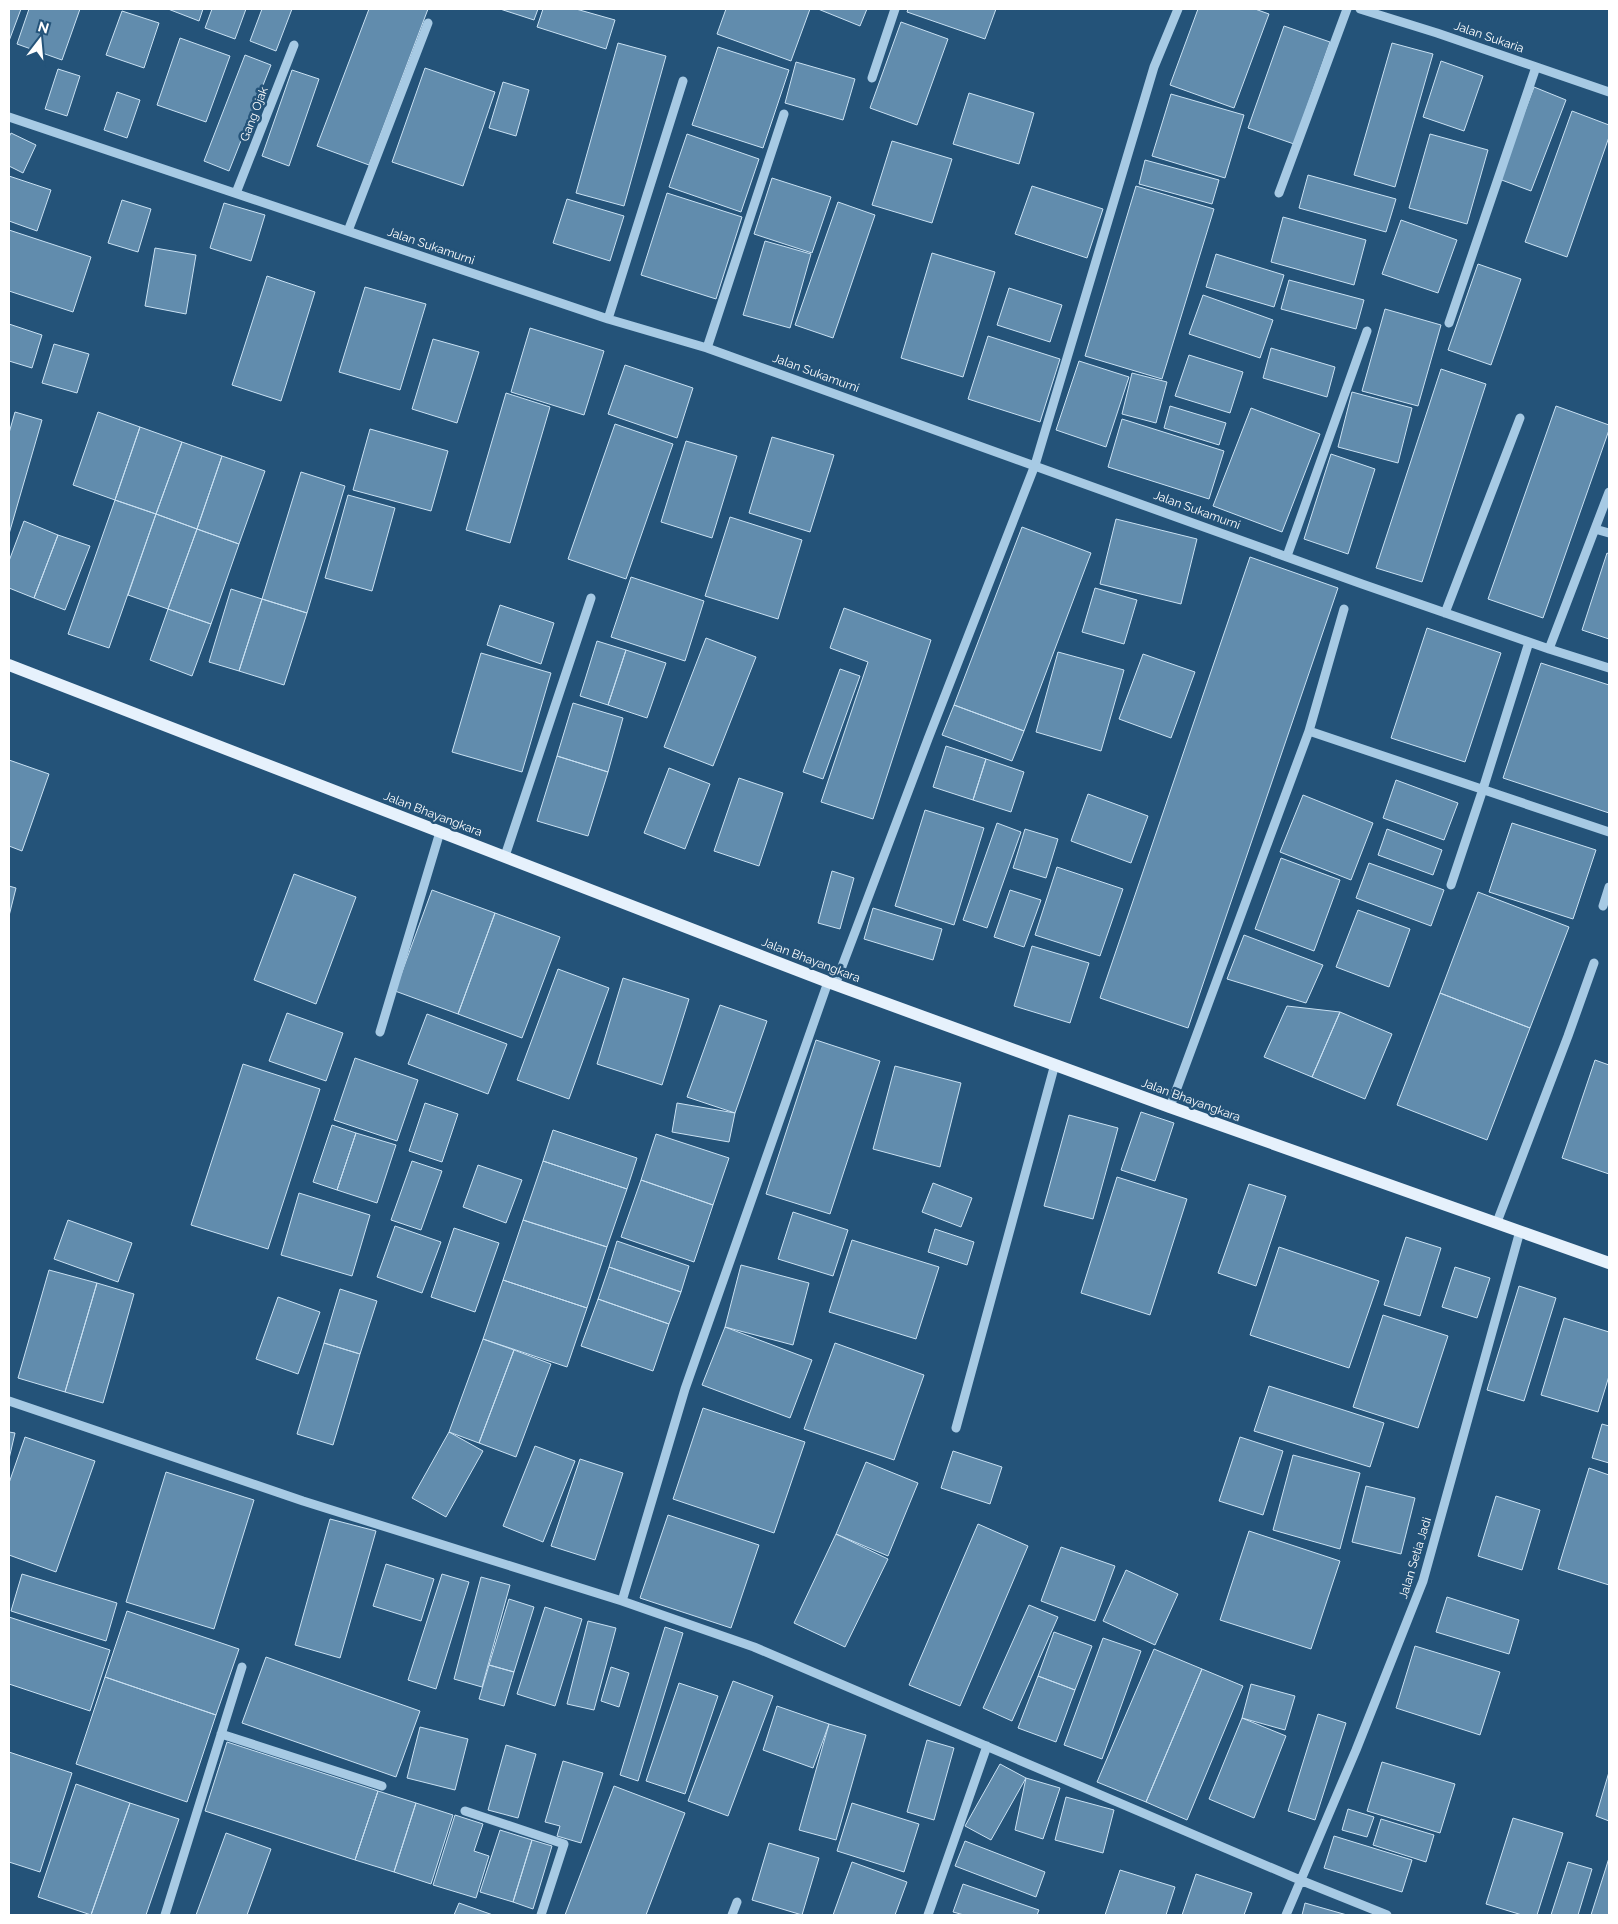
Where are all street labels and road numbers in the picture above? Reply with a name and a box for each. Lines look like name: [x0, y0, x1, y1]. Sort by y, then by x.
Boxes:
street label: Jalan Sukaria: [1452, 19, 1526, 55]
street label: Gang Ojak: [237, 84, 271, 143]
street label: Jalan Sukamurni: [386, 225, 476, 267]
street label: Jalan Sukamurni: [771, 351, 861, 395]
street label: Jalan Sukamurni: [1152, 488, 1242, 532]
street label: Jalan Bhayangkara: [382, 789, 484, 839]
street label: Jalan Bhayangkara: [760, 935, 862, 985]
street label: Jalan Bhayangkara: [1140, 1076, 1242, 1124]
street label: Jalan Setia Jadi: [1396, 1516, 1434, 1600]

